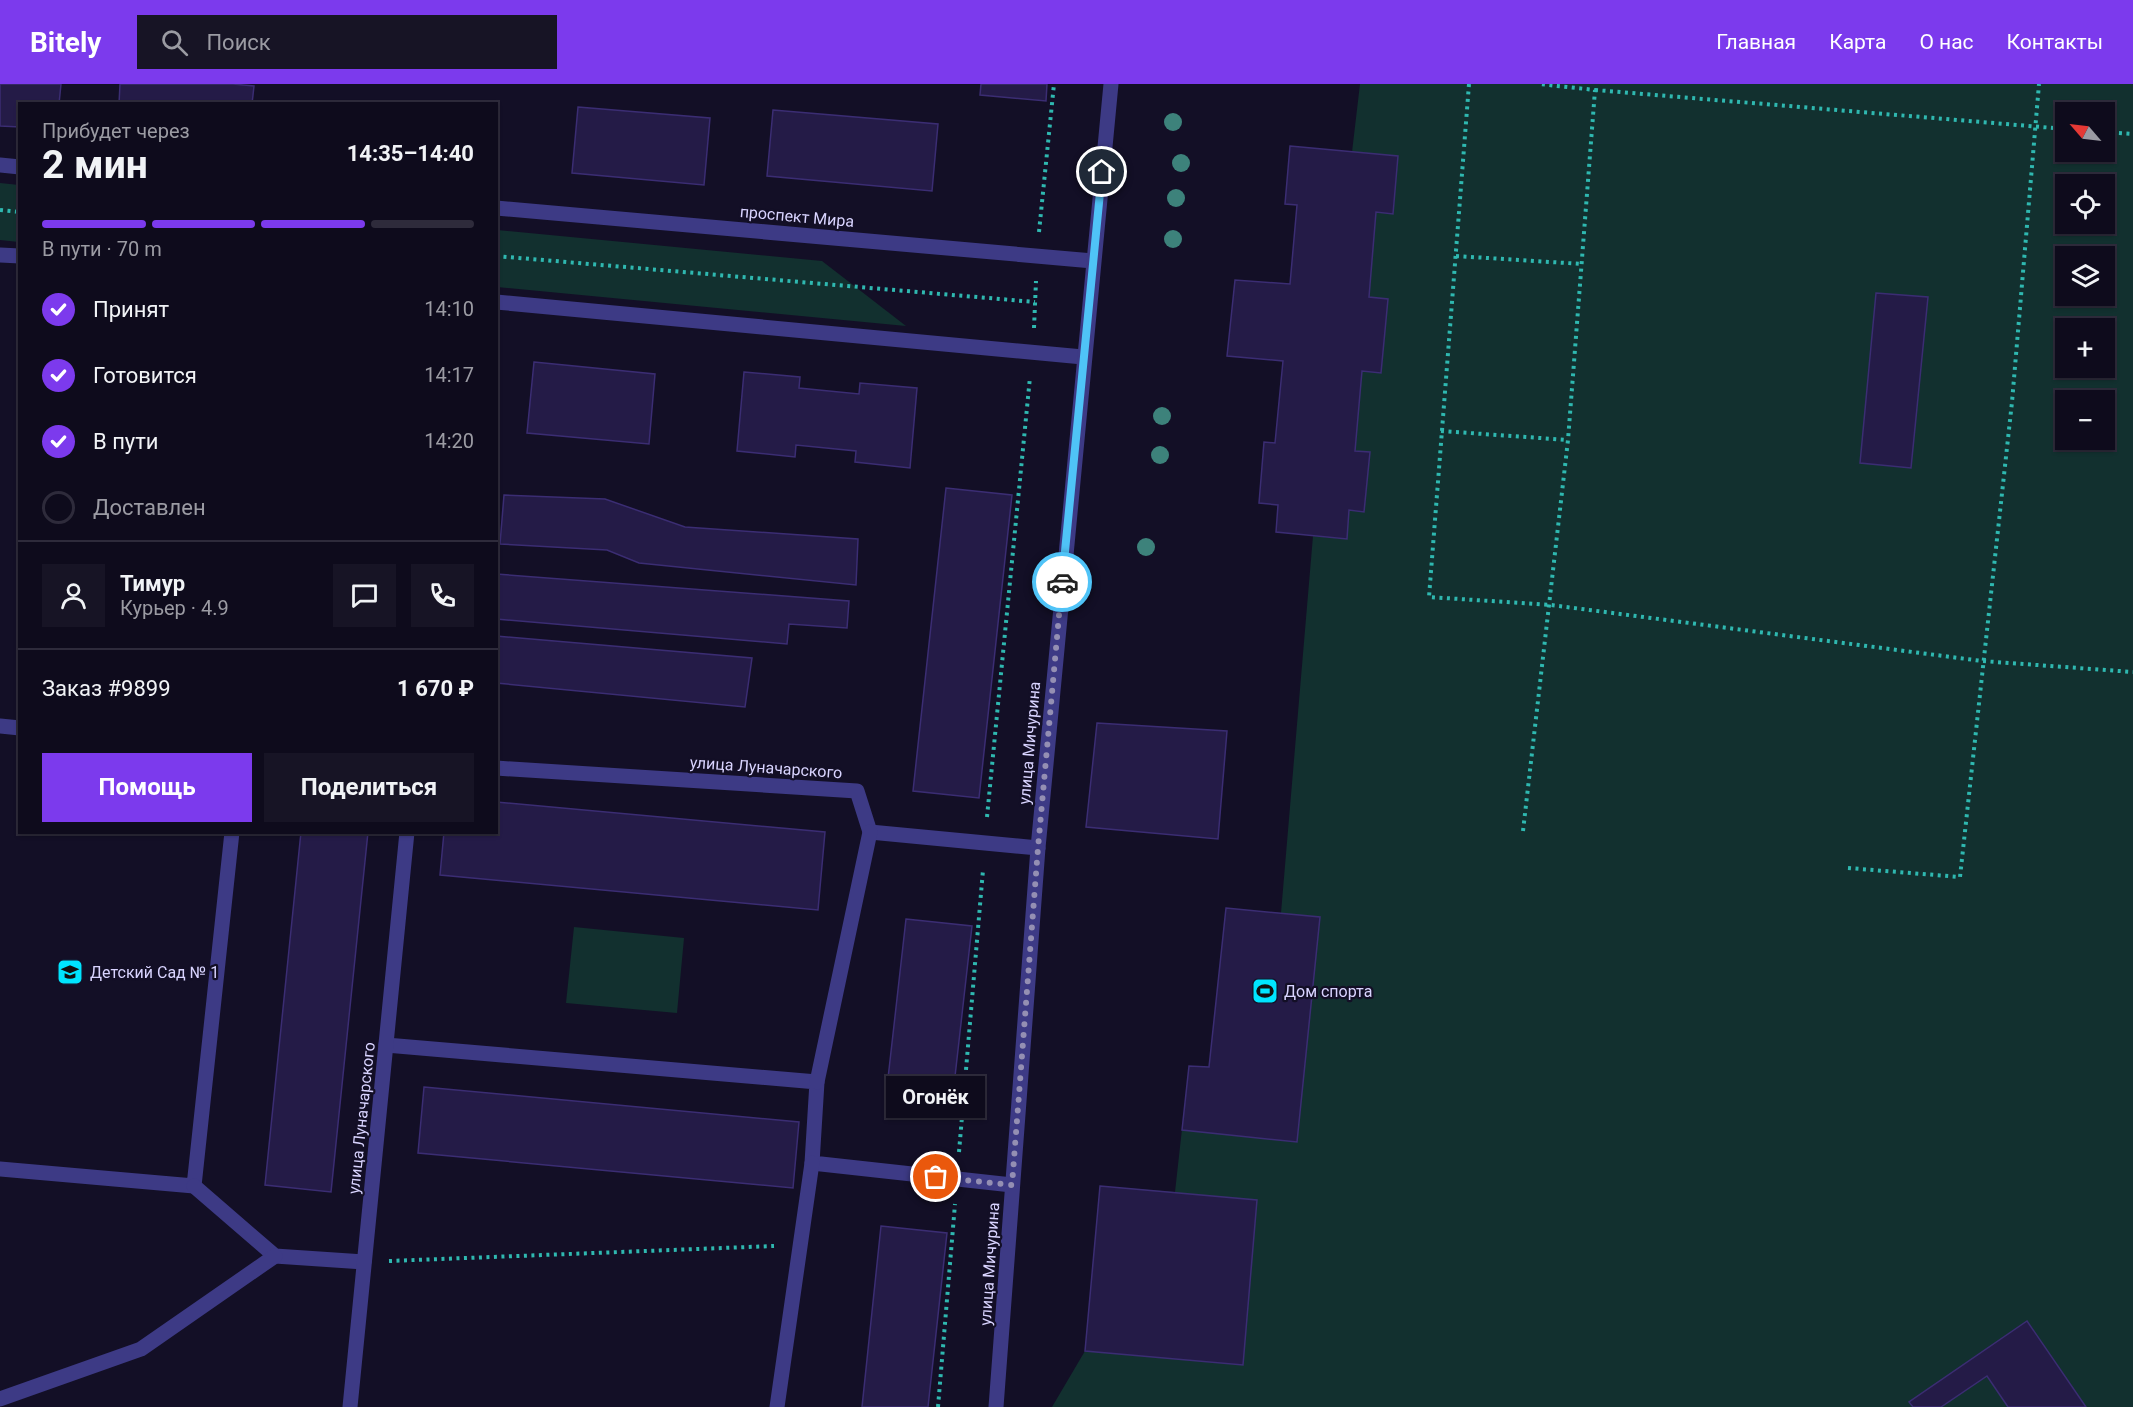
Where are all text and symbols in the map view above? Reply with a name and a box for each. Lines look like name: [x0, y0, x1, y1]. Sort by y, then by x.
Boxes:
search box: [137, 15, 557, 69]
text: Bitely: [30, 26, 101, 59]
icon: search: [158, 26, 191, 59]
text: Поиск: [206, 30, 271, 55]
text: Главная: [1716, 30, 1796, 54]
text: Карта: [1829, 30, 1886, 54]
text: О нас: [1919, 30, 1974, 54]
text: Контакты: [2007, 30, 2103, 54]
north arrow: [2055, 102, 2115, 162]
map controls: [2055, 102, 2115, 450]
text: Прибудет через: [42, 119, 190, 143]
text: 14:35–14:40: [347, 141, 474, 166]
text: 2 мин: [42, 142, 148, 188]
pin: [1076, 146, 1127, 197]
icon: home: [1085, 155, 1118, 188]
button: locate: [2055, 174, 2115, 234]
street label: проспект Мира: [739, 202, 855, 231]
text: В пути · 70 m: [42, 237, 162, 261]
button: layers: [2055, 246, 2115, 306]
icon: check: [42, 293, 75, 326]
text: Принят: [93, 297, 169, 322]
text: 14:10: [424, 297, 474, 321]
button: +: [2055, 318, 2115, 378]
icon: check: [42, 359, 75, 392]
text: Готовится: [93, 363, 197, 388]
text: 14:17: [424, 363, 474, 387]
button: −: [2055, 390, 2115, 450]
icon: check: [42, 425, 75, 458]
text: В пути: [93, 429, 159, 454]
text: 14:20: [424, 429, 474, 453]
text: Доставлен: [93, 495, 206, 520]
courier: [1032, 552, 1092, 612]
button: person: [42, 564, 105, 627]
button: chat: [333, 564, 396, 627]
button: phone: [411, 564, 474, 627]
icon: car: [1046, 566, 1079, 599]
text: Тимур: [120, 571, 185, 596]
text: Курьер · 4.9: [120, 596, 229, 620]
text: Заказ #9899: [42, 676, 171, 701]
text: 1 670 ₽: [397, 676, 474, 701]
street label: улица Мичурина: [1015, 681, 1044, 805]
button: Помощь: [42, 753, 252, 822]
button: Поделиться: [264, 753, 474, 822]
street label: улица Луначарского: [689, 753, 843, 782]
school or university icon: Детский Сад № 1: [55, 957, 85, 987]
place label: Детский Сад № 1: [90, 963, 219, 982]
sports icon: Дом спорта: [1250, 976, 1280, 1006]
place label: Дом спорта: [1284, 982, 1372, 1001]
street label: улица Луначарского: [344, 1041, 379, 1195]
callout: Огонёк: [886, 1075, 986, 1117]
text: Огонёк: [902, 1085, 969, 1109]
pin: [910, 1151, 961, 1202]
icon: bag: [919, 1160, 952, 1193]
street label: улица Мичурина: [976, 1202, 1003, 1326]

